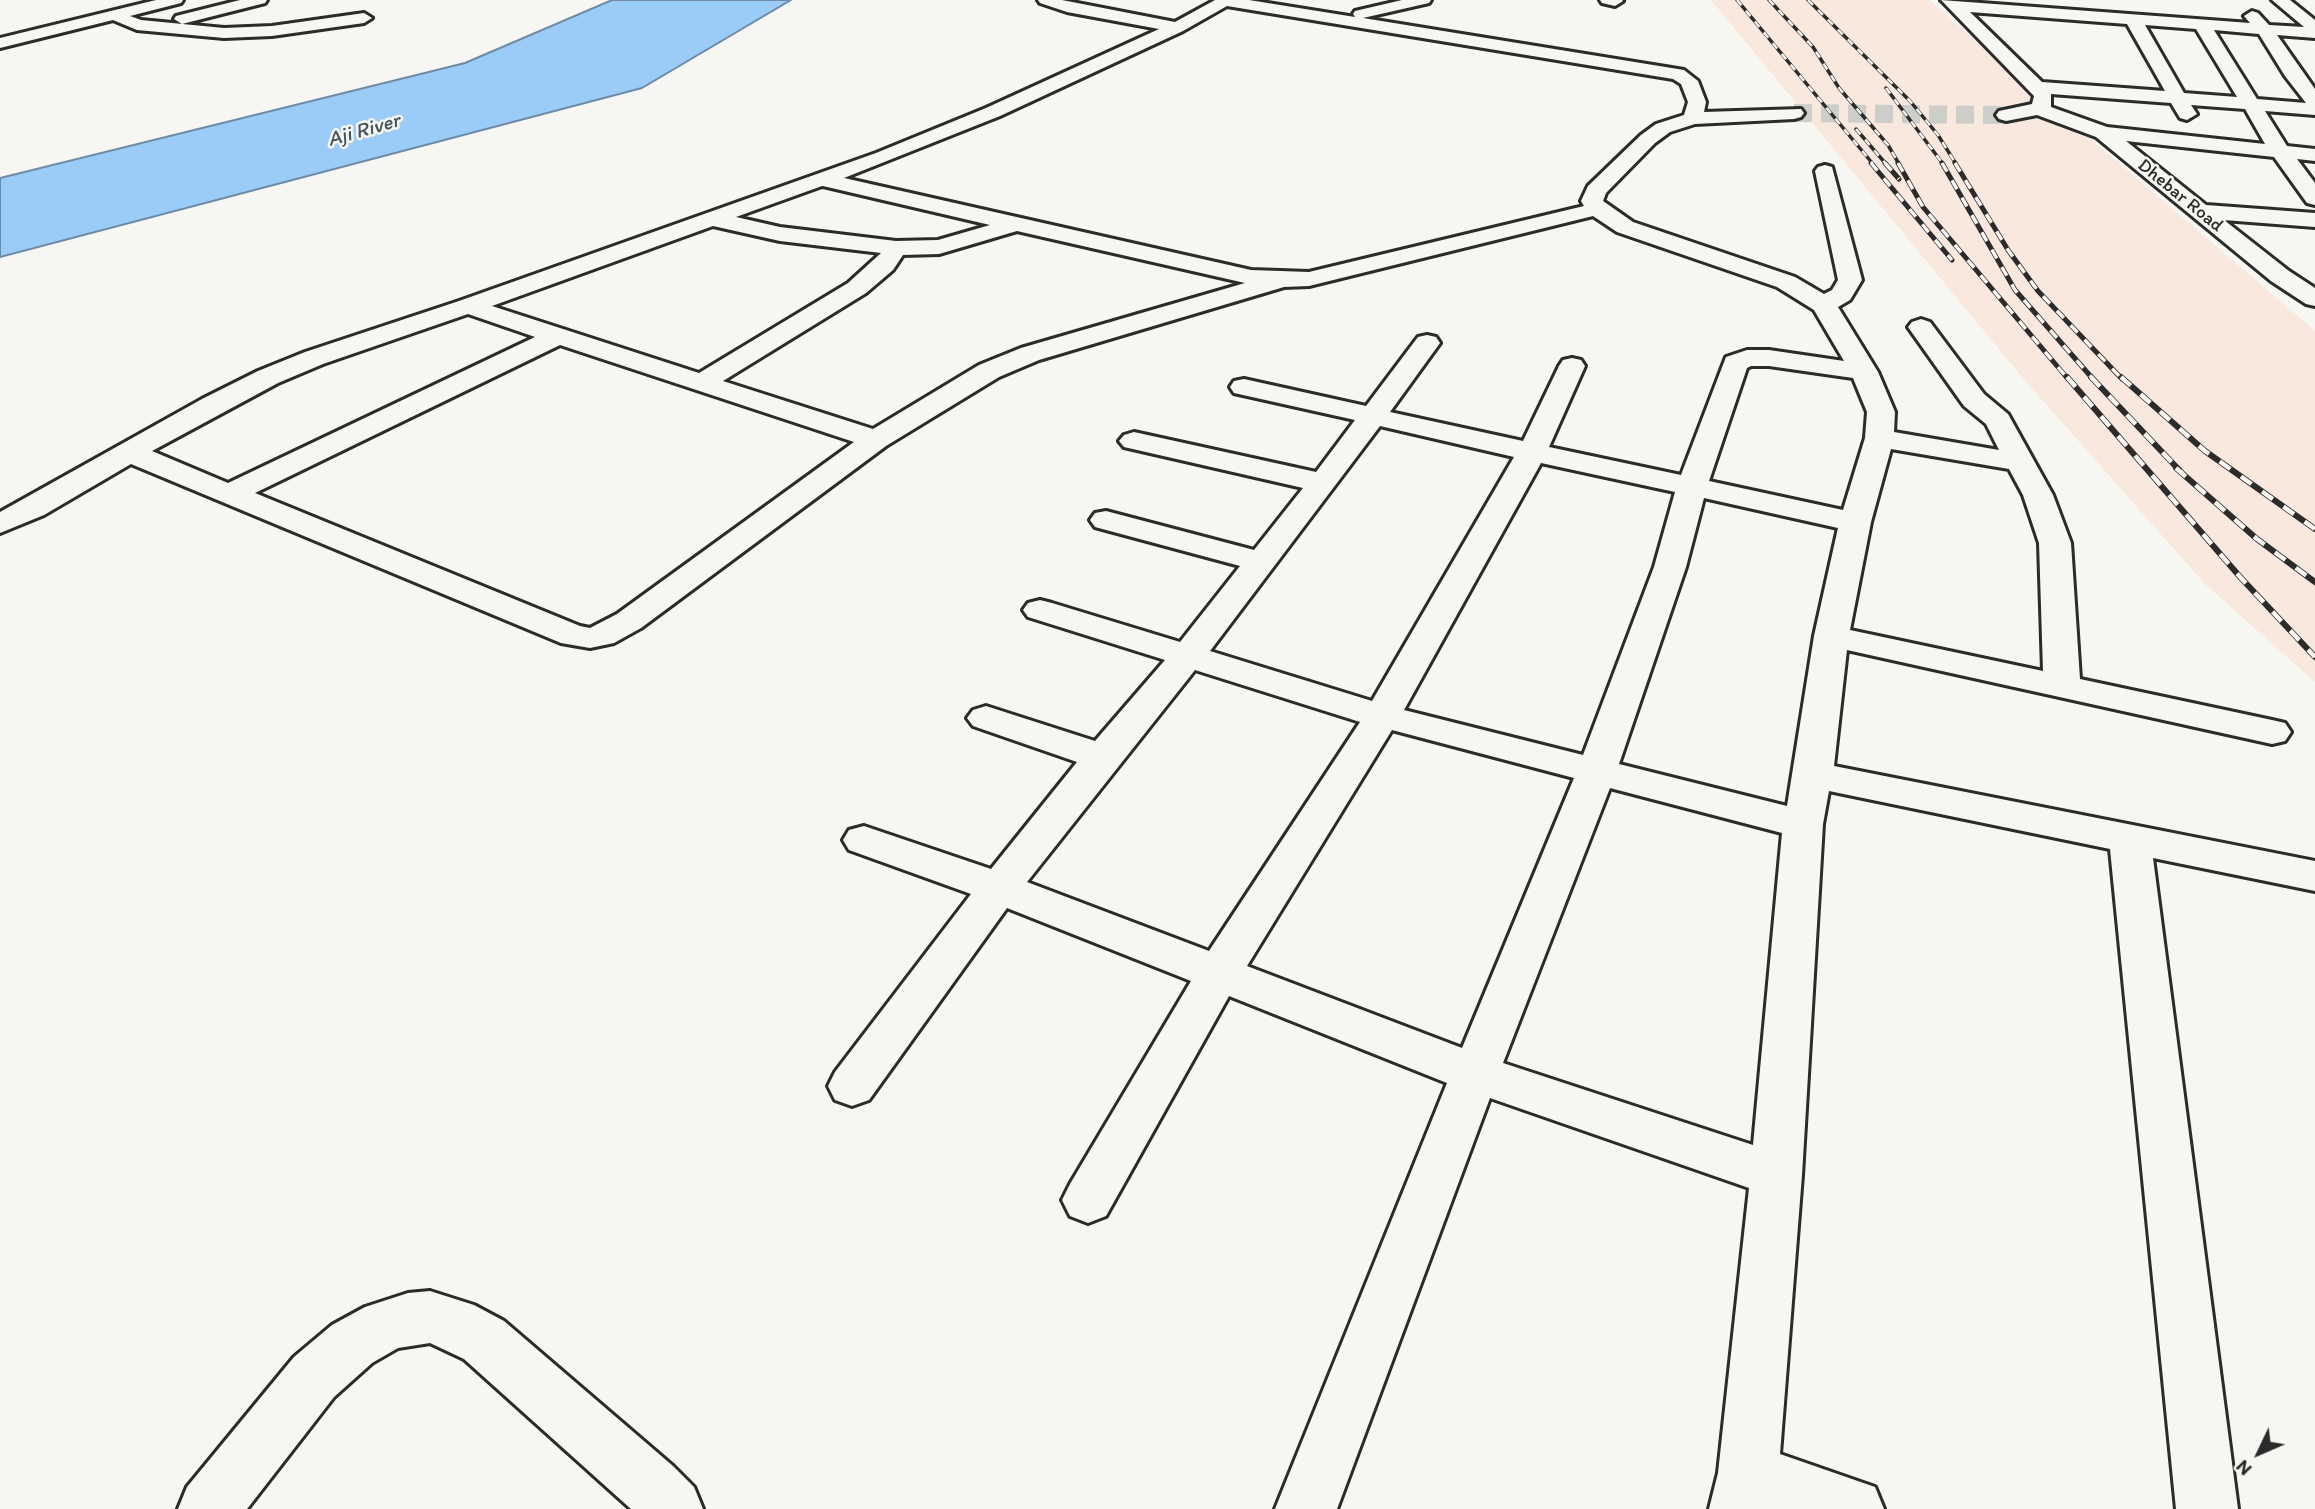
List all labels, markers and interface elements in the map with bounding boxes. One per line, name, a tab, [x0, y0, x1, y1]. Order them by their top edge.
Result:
water label: Aji River	[325, 109, 403, 153]
street label: Dhebar Road	[2132, 154, 2228, 238]
north arrow	[2224, 1418, 2294, 1488]
text: N	[2231, 1455, 2256, 1481]

